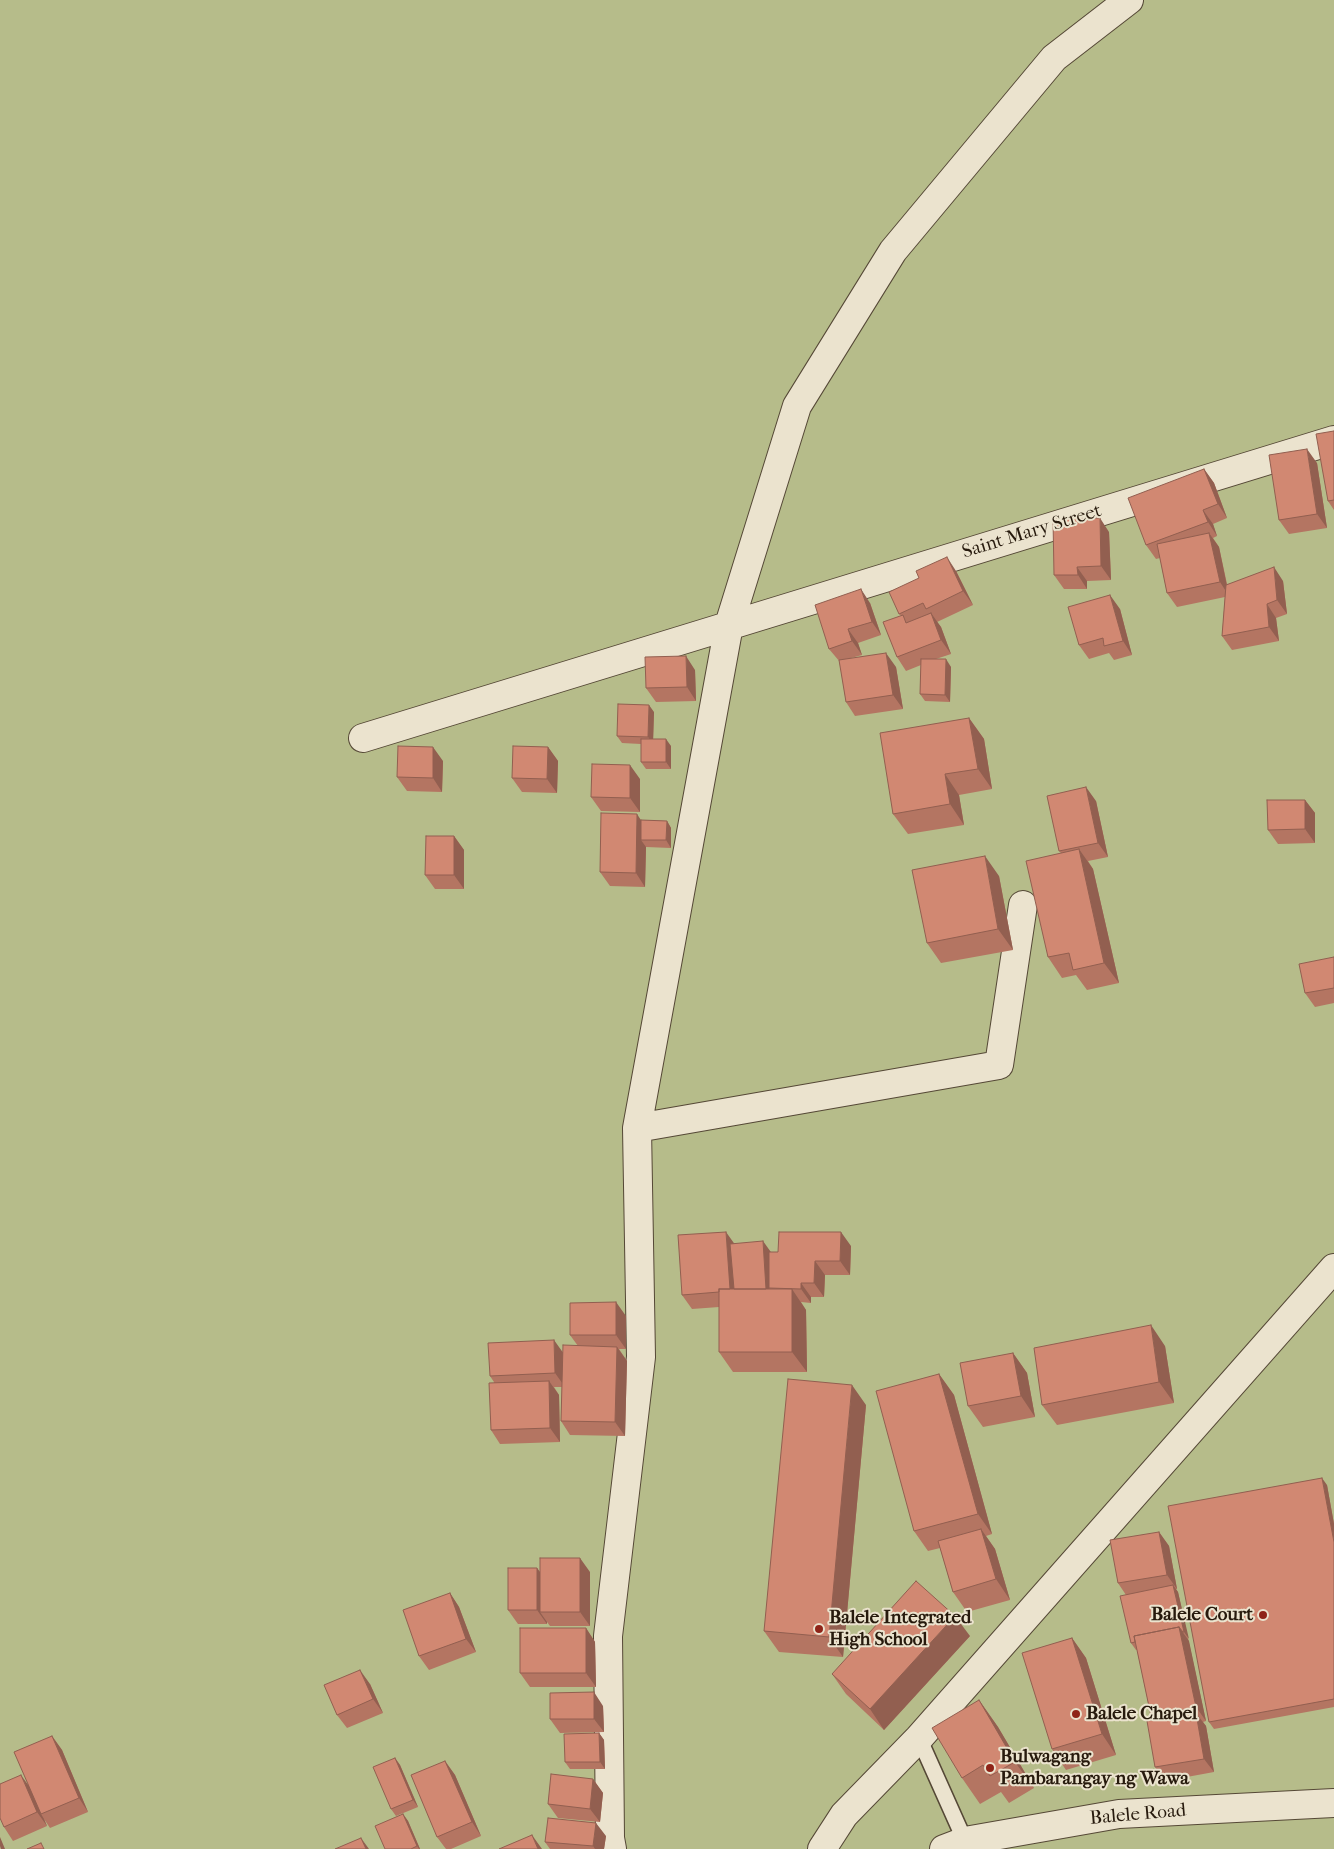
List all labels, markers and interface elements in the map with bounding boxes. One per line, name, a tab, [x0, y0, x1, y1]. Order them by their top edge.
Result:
street label: Saint Mary Street	[960, 500, 1104, 564]
place label: Balele Court	[1151, 1604, 1253, 1626]
place label: Balele Integrated High School	[829, 1607, 971, 1651]
marker: Balele Court	[1257, 1609, 1269, 1621]
marker: Balele Integrated High School	[813, 1623, 825, 1635]
place label: Balele Chapel	[1086, 1703, 1197, 1725]
marker: Balele Chapel	[1070, 1708, 1082, 1720]
place label: Bulwagang Pambarangay ng Wawa	[1000, 1746, 1189, 1790]
marker: Bulwagang Pambarangay ng Wawa	[984, 1762, 996, 1774]
street label: Balele Road	[1089, 1799, 1187, 1831]

